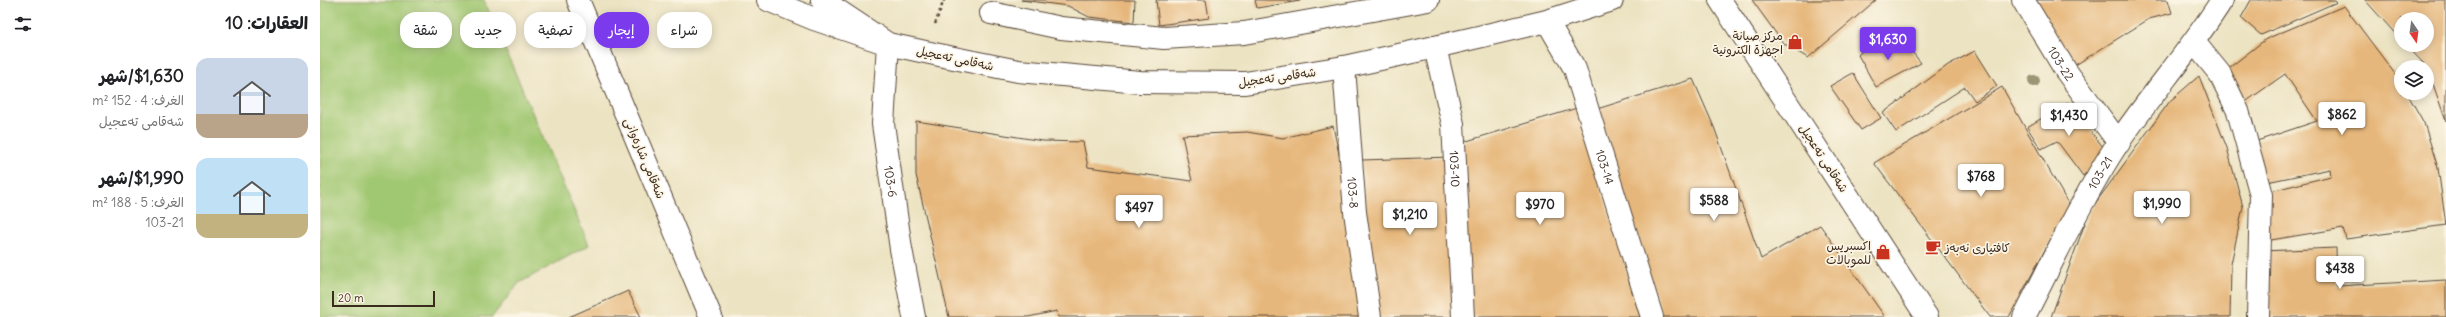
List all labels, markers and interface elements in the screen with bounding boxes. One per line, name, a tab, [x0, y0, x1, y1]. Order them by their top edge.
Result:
text: العقارات: 10	[225, 12, 308, 34]
chip: شقة	[400, 12, 452, 48]
chip: جديد	[460, 12, 516, 48]
chip: تصفية	[524, 12, 586, 48]
chip: إيجار	[594, 12, 649, 48]
chip: شراء	[657, 12, 712, 48]
north arrow	[2394, 12, 2434, 52]
map controls	[2394, 12, 2434, 100]
icon: filters	[12, 13, 34, 35]
pin: $1,630	[1855, 27, 1921, 61]
place label: مركز صيانة اجهزة الكترونية	[1713, 28, 1783, 58]
text: $1,630	[1869, 31, 1907, 48]
shop icon: مركز صيانة اجهزة الكترونية	[1786, 33, 1804, 51]
street label: شەقامی تەعجیل	[915, 42, 995, 74]
street label: 103-22	[2045, 43, 2078, 84]
button: layers	[2394, 60, 2434, 100]
street label: شەقامی تەعجیل	[1237, 64, 1317, 91]
text: $1,630/شهر	[99, 65, 184, 87]
icon: home	[228, 74, 276, 122]
text: الغرف: 4 · 152 m²	[92, 92, 184, 109]
pin: $862	[2318, 102, 2366, 136]
pin: $1,430	[2036, 103, 2102, 137]
text: $862	[2327, 106, 2357, 123]
text: $1,430	[2050, 107, 2088, 124]
text: شەقامی تەعجیل	[99, 113, 184, 130]
street label: شەقامی شارەوانی	[620, 115, 669, 201]
street label: شەقامی تەعجیل	[1795, 121, 1852, 196]
street label: 103-14	[1593, 148, 1618, 186]
street label: 103-10	[1447, 150, 1464, 188]
street label: 103-21	[2084, 153, 2115, 192]
pin: $768	[1957, 164, 2005, 198]
street label: 103-6	[882, 165, 901, 198]
text: $1,990/شهر	[99, 167, 184, 189]
text: $768	[1967, 168, 1995, 185]
icon: home	[228, 174, 276, 222]
street label: 103-8	[1345, 176, 1362, 209]
pin: $588	[1690, 188, 1738, 222]
pin: $1,990	[2129, 191, 2195, 225]
pin: $970	[1516, 192, 1564, 226]
text: $588	[1699, 192, 1729, 209]
text: الغرف: 5 · 188 m²	[92, 194, 184, 211]
pin: $497	[1115, 195, 1163, 229]
text: $1,990	[2143, 195, 2181, 212]
text: $970	[1525, 196, 1555, 213]
text: $497	[1125, 199, 1153, 216]
pin: $1,210	[1377, 202, 1443, 236]
text: $1,210	[1392, 206, 1428, 223]
text: 103-21	[145, 214, 184, 231]
place label: اكسبريس للموبالات	[1826, 238, 1871, 268]
cafe icon: کافتیاری نەبەز	[1924, 238, 1942, 256]
place label: کافتیاری نەبەز	[1944, 240, 2010, 256]
shop icon: اكسبريس للموبالات	[1874, 243, 1892, 261]
pin: $438	[2316, 256, 2364, 290]
text: $438	[2325, 260, 2355, 277]
scale bar	[332, 289, 435, 308]
text: 20 m	[338, 291, 364, 305]

